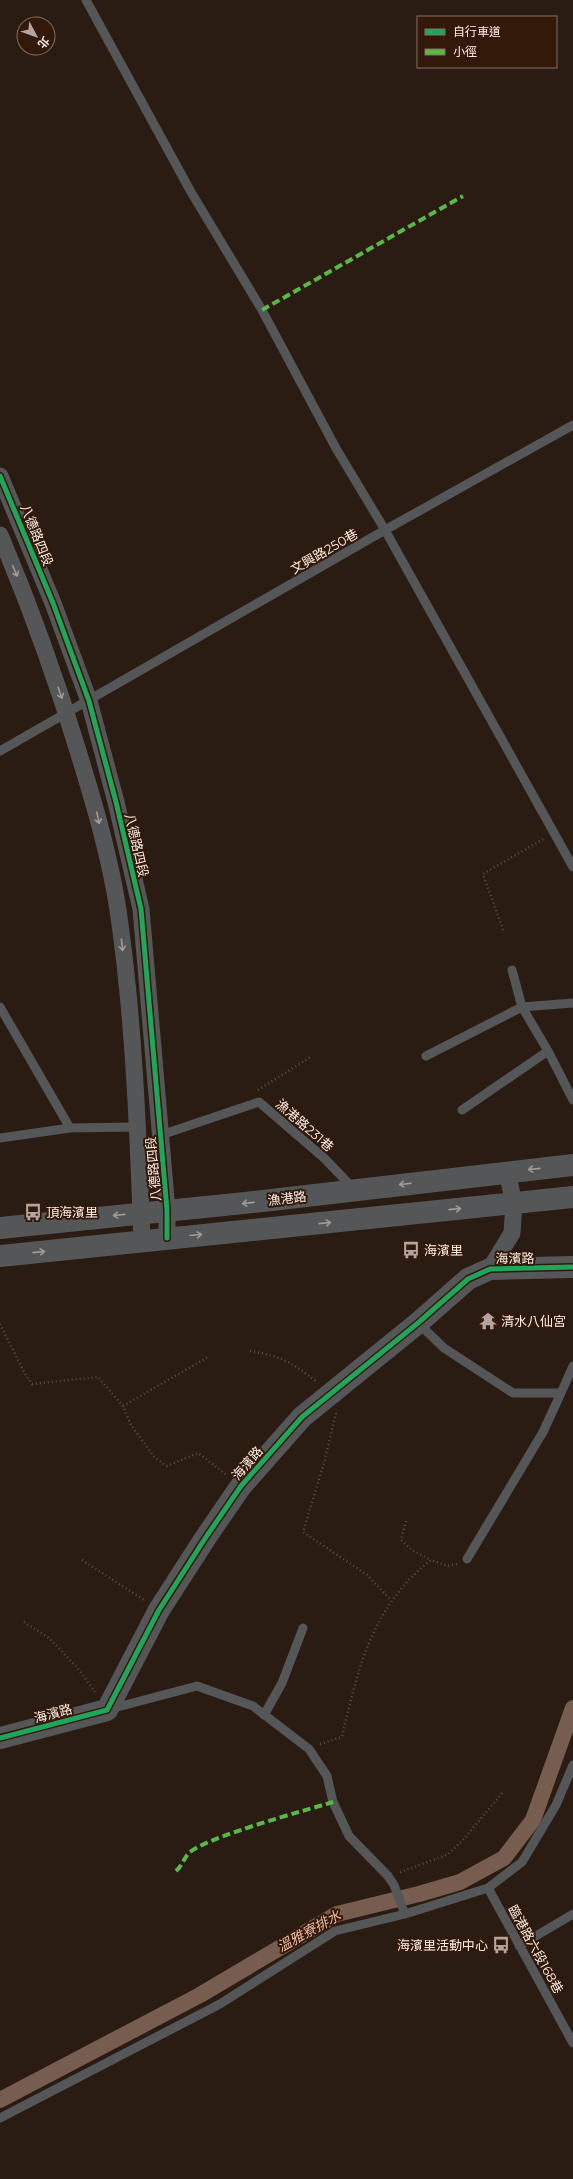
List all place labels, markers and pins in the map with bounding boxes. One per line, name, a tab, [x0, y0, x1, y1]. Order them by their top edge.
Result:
bus stop icon: 頂海濱里	[23, 1202, 43, 1222]
place label: 頂海濱里	[46, 1204, 98, 1220]
bus stop icon: 海濱里	[401, 1240, 421, 1260]
place label: 海濱里	[424, 1242, 463, 1258]
temple icon: 清水八仙宮	[478, 1311, 498, 1331]
place label: 清水八仙宮	[501, 1313, 566, 1329]
bus stop icon: 海濱里活動中心	[491, 1935, 511, 1955]
place label: 海濱里活動中心	[397, 1937, 488, 1953]

